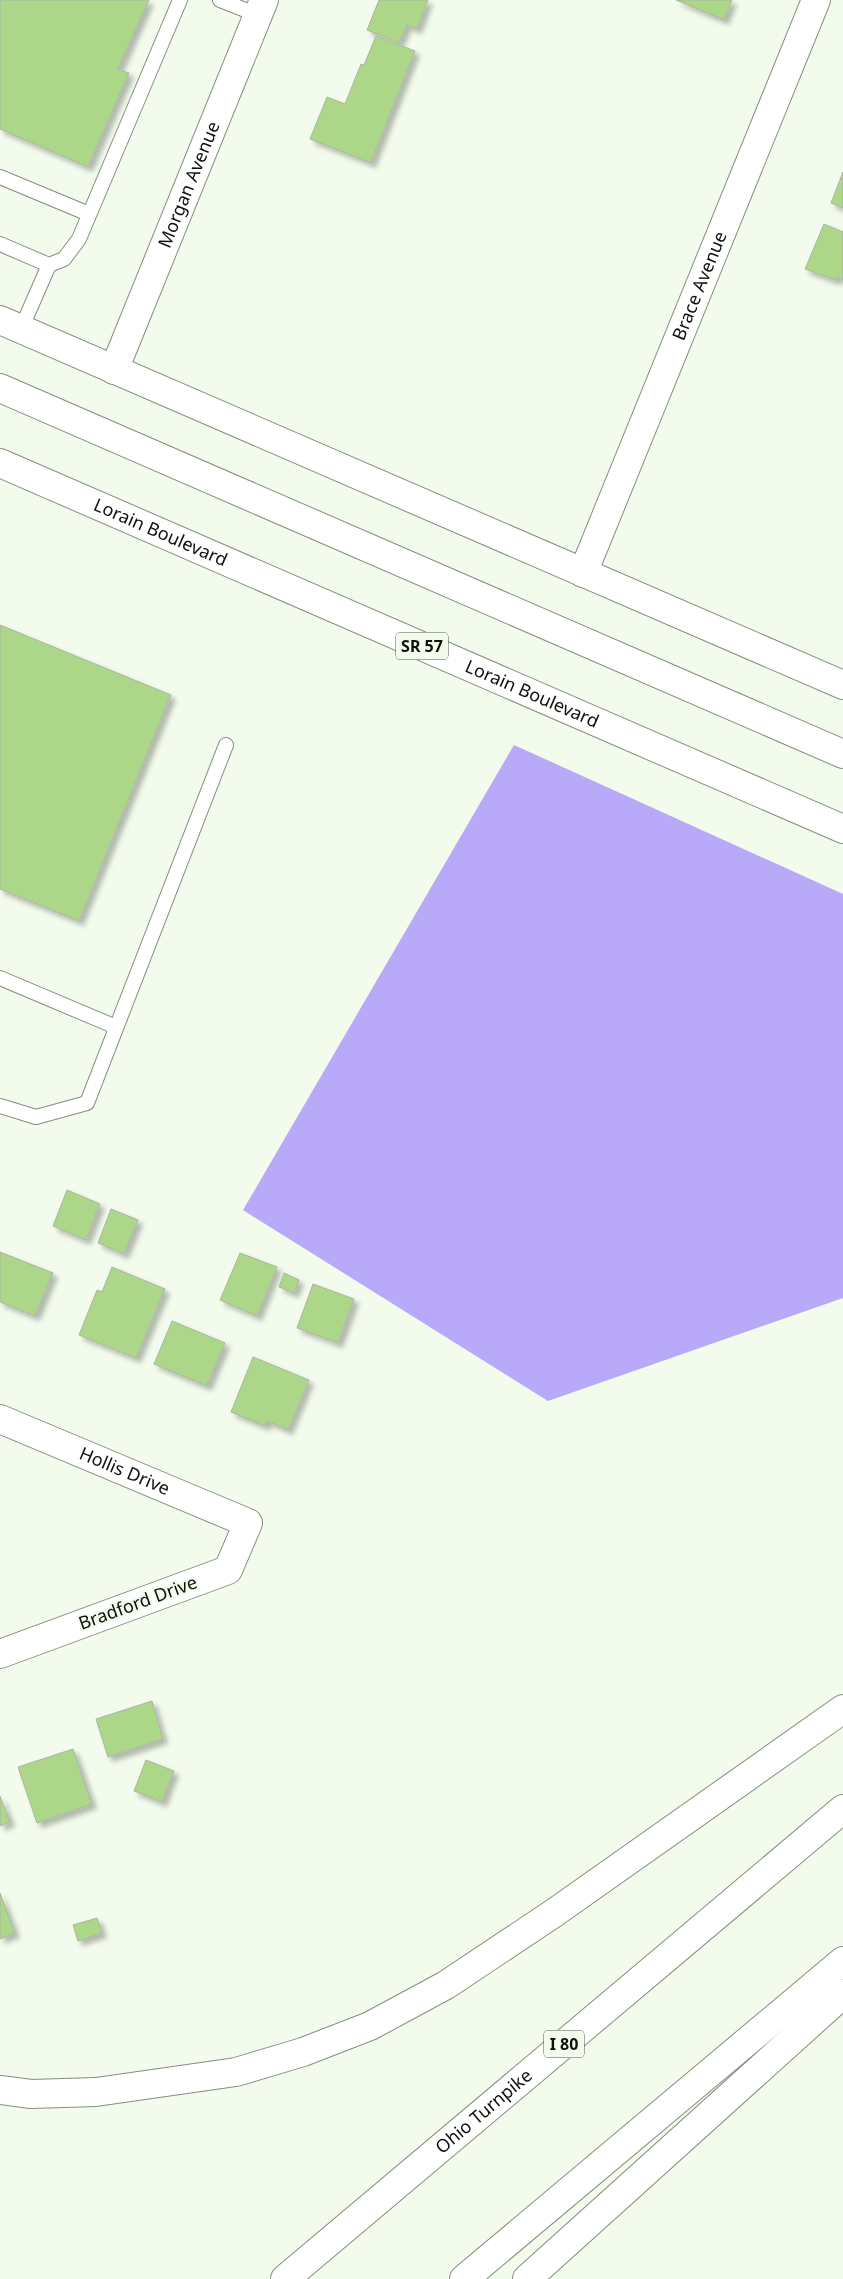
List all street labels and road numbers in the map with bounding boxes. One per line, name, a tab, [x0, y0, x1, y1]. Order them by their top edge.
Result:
street label: Morgan Avenue	[152, 117, 225, 251]
street label: Brace Avenue	[666, 227, 732, 344]
street label: Lorain Boulevard	[90, 492, 232, 571]
road number: SR 57	[396, 632, 448, 659]
street label: Lorain Boulevard	[462, 653, 603, 733]
street label: Hollis Drive	[76, 1441, 174, 1500]
street label: Bradford Drive	[75, 1570, 200, 1635]
road number: I 80	[544, 2030, 584, 2058]
street label: Ohio Turnpike	[430, 2063, 537, 2158]

